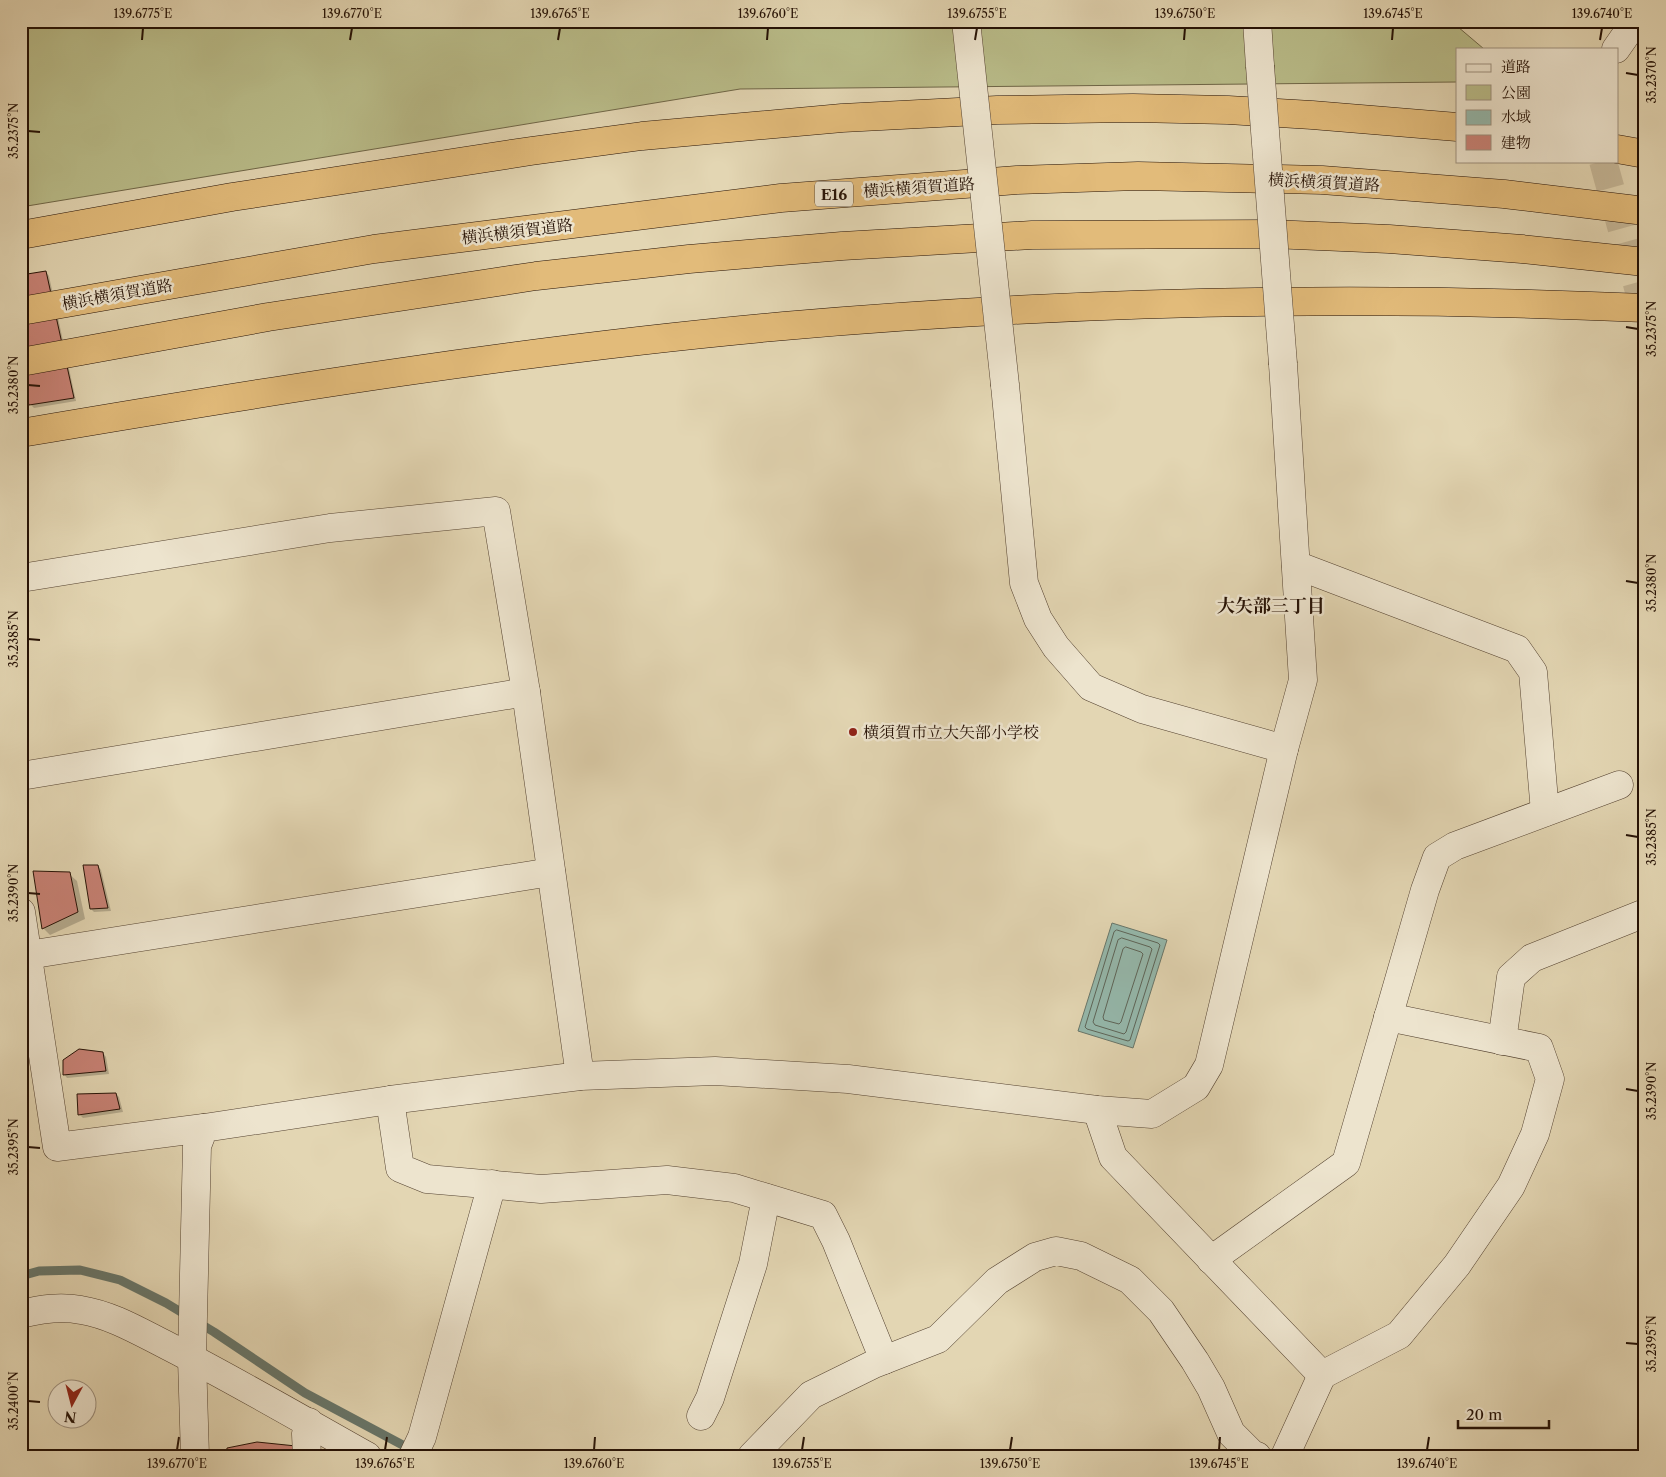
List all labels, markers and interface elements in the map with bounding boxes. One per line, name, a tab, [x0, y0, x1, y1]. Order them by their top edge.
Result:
text: 139.6775°E	[114, 6, 172, 21]
text: 139.6770°E	[322, 6, 382, 21]
text: 139.6765°E	[530, 6, 590, 21]
text: 139.6760°E	[738, 6, 798, 21]
text: 139.6755°E	[947, 6, 1007, 21]
text: 139.6750°E	[1155, 6, 1215, 21]
text: 139.6745°E	[1363, 6, 1423, 21]
text: 139.6740°E	[1572, 6, 1632, 21]
text: 35.2370°N	[1644, 46, 1659, 104]
legend	[1456, 48, 1618, 162]
text: 道路	[1501, 57, 1531, 76]
text: 公園	[1501, 83, 1531, 102]
text: 35.2375°N	[6, 103, 21, 159]
text: 水域	[1501, 107, 1531, 126]
text: 建物	[1501, 133, 1531, 152]
street label: 横浜横須賀道路	[1268, 169, 1380, 195]
street label: 横浜横須賀道路	[862, 173, 976, 201]
road number: E16	[815, 182, 853, 206]
street label: 横浜横須賀道路	[460, 214, 574, 248]
street label: 横浜横須賀道路	[60, 274, 174, 314]
text: 35.2375°N	[1644, 301, 1659, 357]
text: 35.2380°N	[6, 356, 21, 414]
text: 35.2380°N	[1644, 554, 1659, 612]
district label: 大矢部三丁目	[1217, 595, 1325, 617]
text: 35.2385°N	[6, 610, 21, 668]
place label: 横須賀市立大矢部小学校	[863, 722, 1039, 742]
marker: 横須賀市立大矢部小学校	[847, 726, 859, 738]
text: 35.2385°N	[1644, 808, 1659, 866]
text: 35.2390°N	[6, 864, 21, 922]
text: 35.2390°N	[1644, 1062, 1659, 1120]
text: 35.2395°N	[6, 1118, 21, 1176]
text: 35.2395°N	[1644, 1315, 1659, 1373]
text: 35.2400°N	[6, 1371, 21, 1431]
north arrow	[48, 1380, 98, 1430]
scale bar	[1458, 1397, 1550, 1429]
text: 20 m	[1466, 1405, 1502, 1424]
text: N	[63, 1407, 78, 1427]
text: 139.6770°E	[147, 1456, 207, 1471]
text: 139.6765°E	[355, 1456, 415, 1471]
text: 139.6760°E	[564, 1456, 624, 1471]
text: 139.6755°E	[772, 1456, 832, 1471]
text: 139.6750°E	[980, 1456, 1040, 1471]
text: 139.6745°E	[1189, 1456, 1249, 1471]
text: 139.6740°E	[1397, 1456, 1457, 1471]

